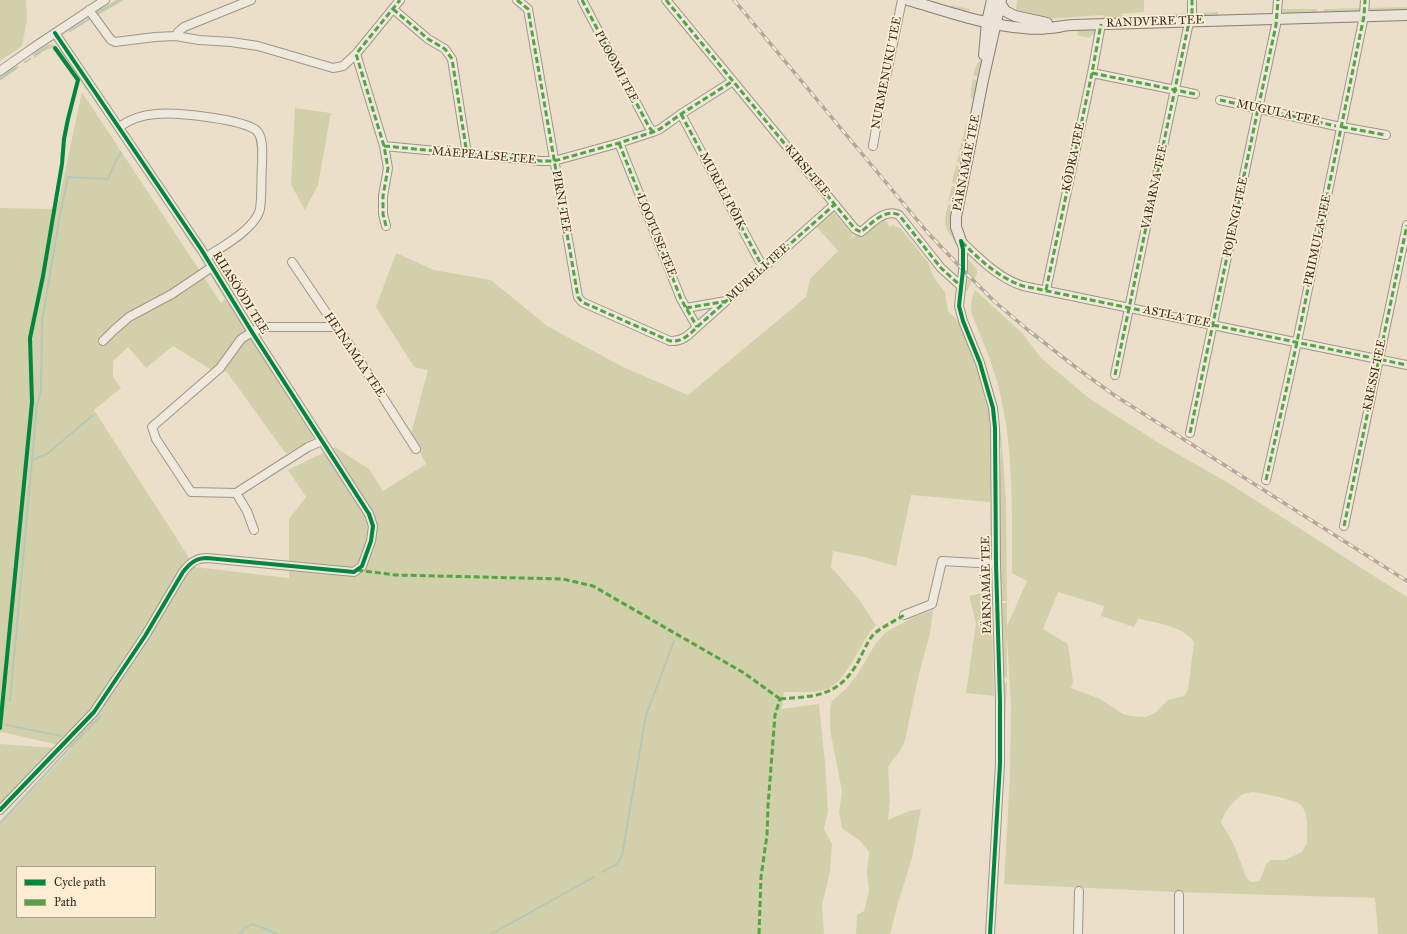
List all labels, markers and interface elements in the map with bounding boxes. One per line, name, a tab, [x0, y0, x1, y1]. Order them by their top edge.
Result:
street label: RANDVERE TEE	[1106, 13, 1204, 31]
street label: NURMENUKU TEE	[869, 15, 905, 131]
street label: PLOOMI TEE	[591, 29, 641, 105]
street label: MUGULA TEE	[1235, 97, 1321, 129]
street label: PÄRNAMÄE TEE	[951, 113, 983, 213]
street label: KÕDRA TEE	[1060, 121, 1088, 193]
street label: KIRSI TEE	[782, 143, 832, 199]
street label: VABARNA TEE	[1139, 143, 1171, 231]
street label: MÄEPEALSE TEE	[431, 144, 537, 168]
street label: MURELI PÕIK	[696, 150, 748, 232]
street label: PIRNI TEE	[548, 169, 574, 235]
street label: POJENGI TEE	[1221, 176, 1251, 258]
street label: LOOTUSE TEE	[633, 192, 679, 280]
street label: PRIIMULA TEE	[1301, 193, 1335, 287]
street label: MURELI TEE	[723, 241, 793, 305]
street label: RIIASÖÖDI TEE	[209, 249, 271, 337]
street label: ASTLA TEE	[1142, 303, 1212, 331]
street label: HEINAMAA TEE	[320, 310, 388, 400]
street label: KRESSI TEE	[1360, 338, 1390, 412]
street label: PÄRNAMÄE TEE	[979, 536, 995, 634]
legend	[16, 866, 156, 918]
text: Cycle path	[54, 875, 106, 889]
text: Path	[54, 895, 77, 909]

